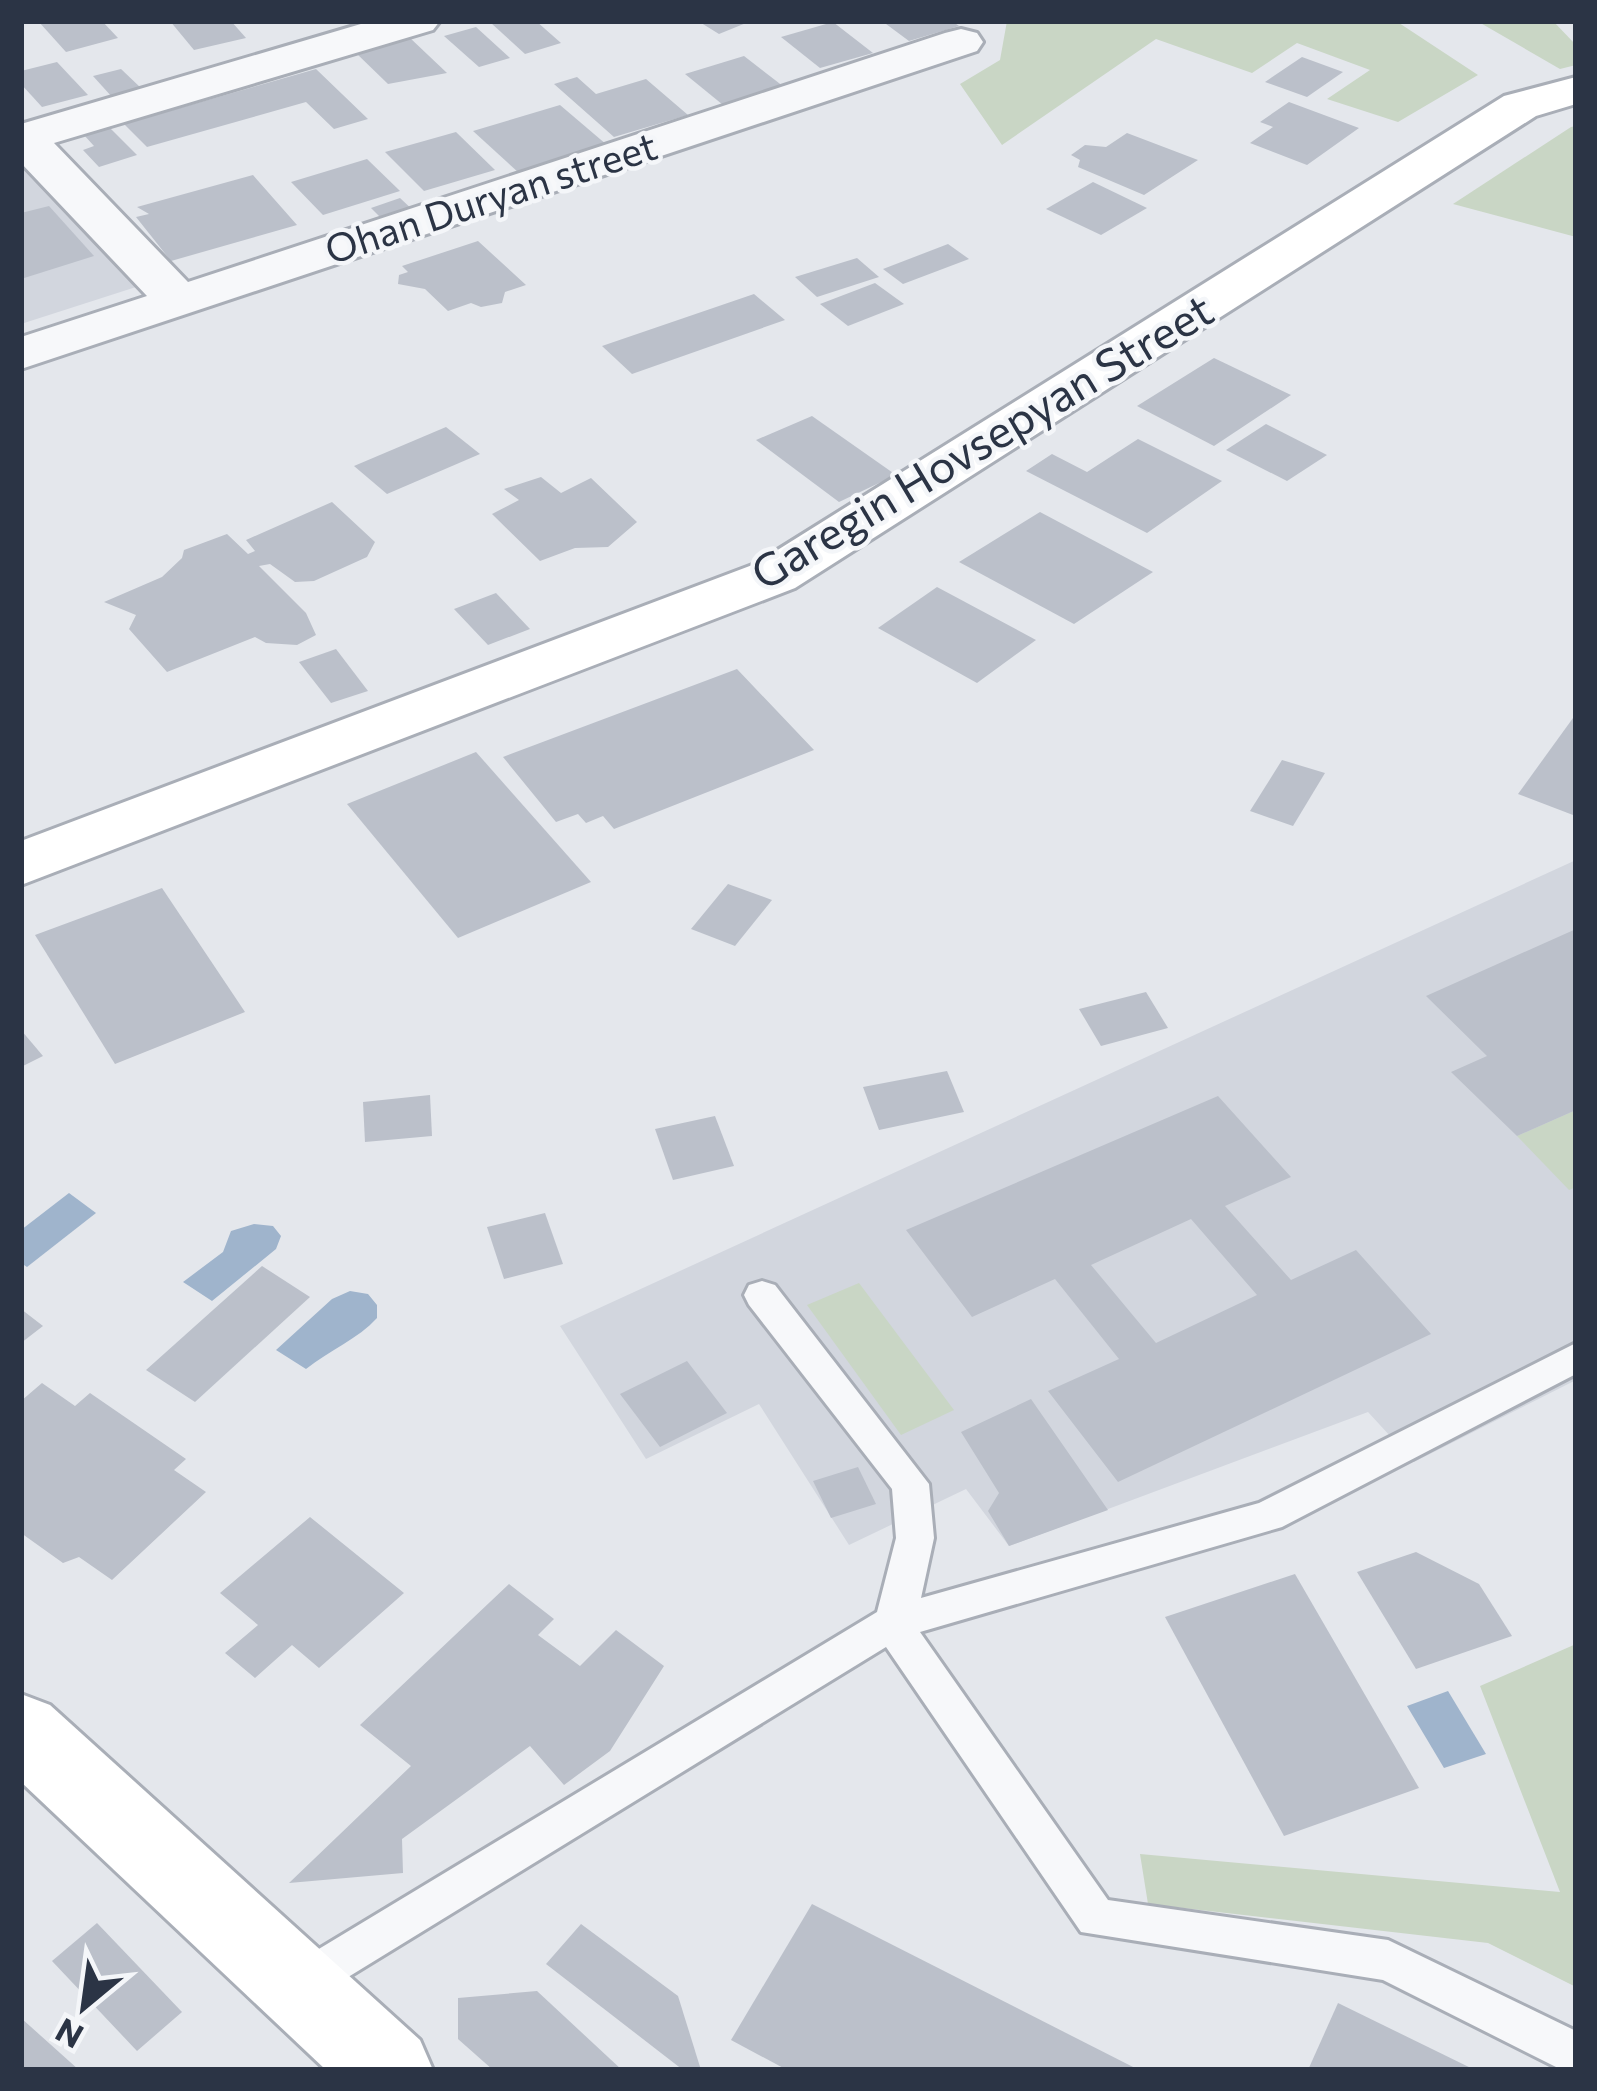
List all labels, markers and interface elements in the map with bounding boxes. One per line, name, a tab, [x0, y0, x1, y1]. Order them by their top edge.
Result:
street label: Ohan Duryan street	[318, 120, 662, 272]
street label: Garegin Hovsepyan Street	[740, 280, 1221, 600]
north arrow	[24, 1947, 144, 2067]
text: N	[48, 2011, 89, 2058]

